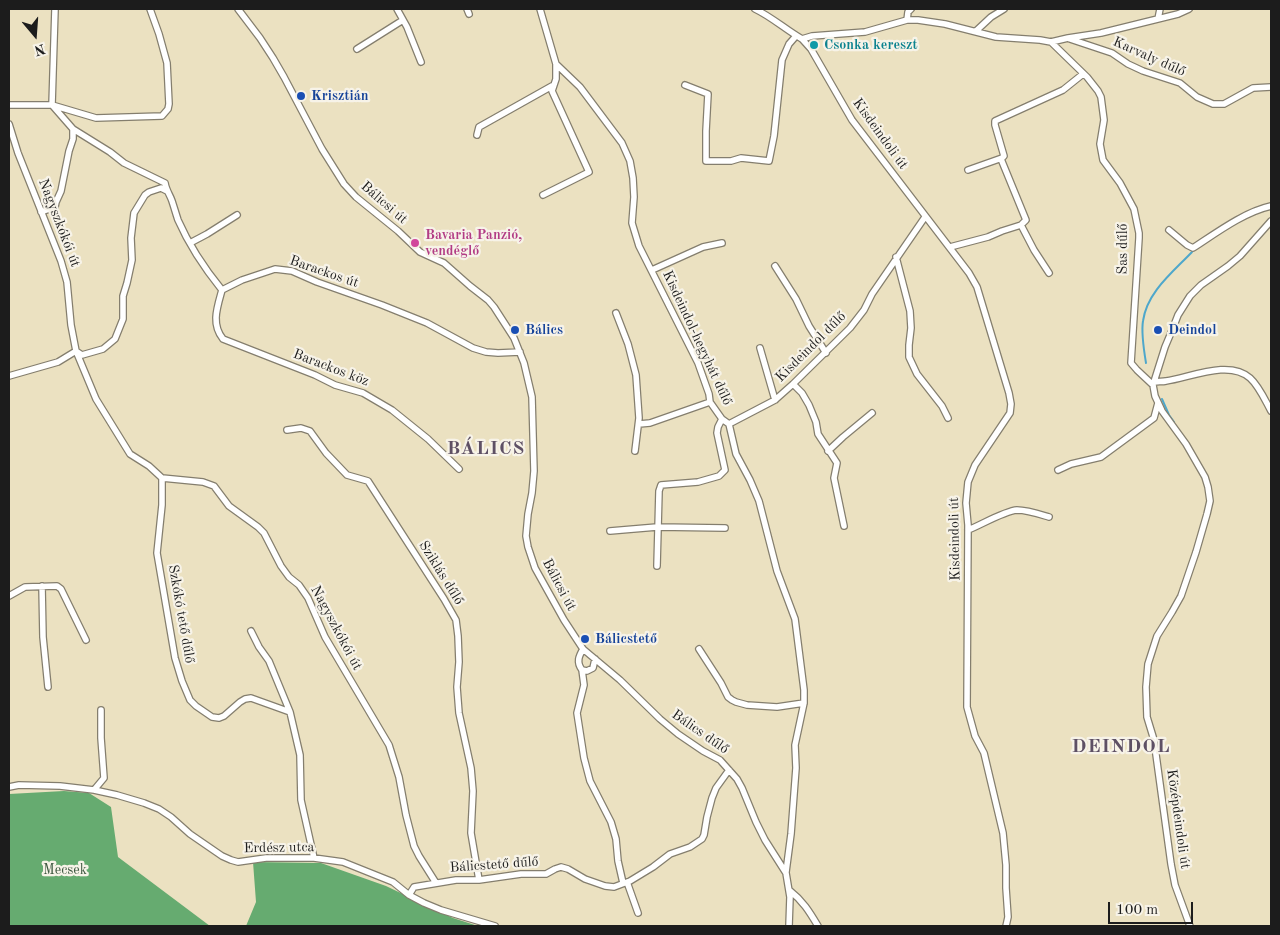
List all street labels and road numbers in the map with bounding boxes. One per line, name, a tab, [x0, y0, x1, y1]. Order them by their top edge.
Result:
street label: Karvaly dűlő	[1110, 34, 1188, 80]
street label: Kisdeindoli út	[849, 95, 911, 173]
street label: Nagyszkókói út	[34, 176, 84, 270]
street label: Bálicsi út	[357, 178, 411, 228]
street label: Sas dűlő	[1115, 223, 1131, 275]
street label: Barackos út	[287, 252, 361, 292]
street label: Kisdeindol-hegyhát dűlő	[658, 268, 736, 408]
street label: Kisdeindol dűlő	[772, 308, 850, 386]
street label: Barackos köz	[291, 346, 371, 390]
street label: Kisdeindoli út	[946, 497, 964, 581]
street label: Sziklás dűlő	[415, 538, 467, 608]
street label: Bálicsi út	[538, 556, 580, 614]
street label: Szkókó tető dűlő	[164, 563, 198, 665]
street label: Nagyszkókói út	[307, 583, 365, 673]
street label: Bálics dűlő	[668, 706, 732, 758]
street label: Középdeindoli út	[1163, 768, 1193, 870]
street label: Erdész utca	[244, 839, 314, 857]
street label: Bálicstető dűlő	[449, 854, 539, 876]

